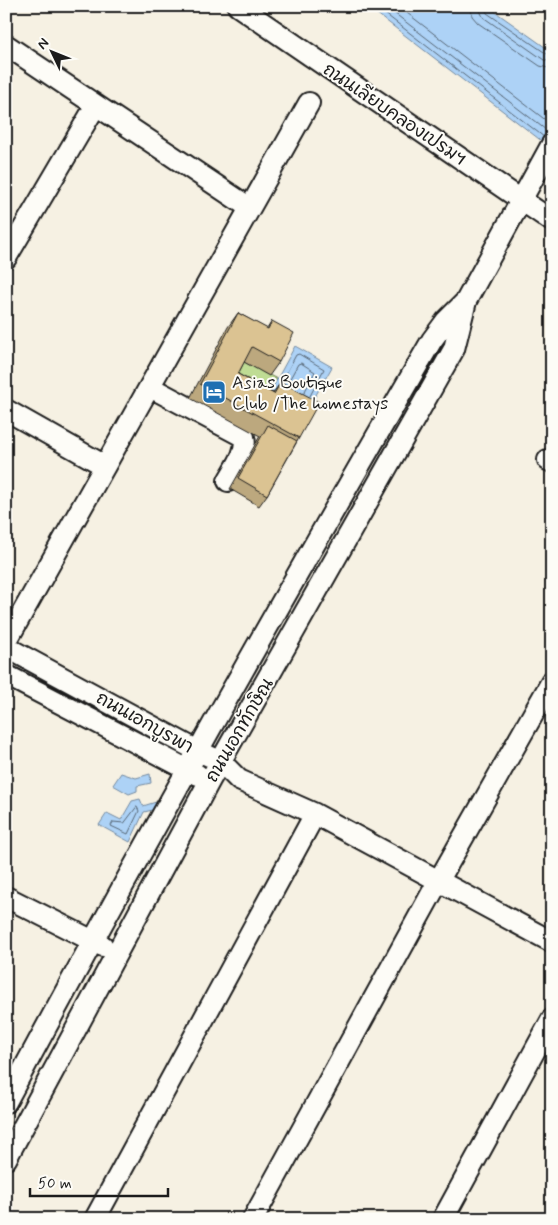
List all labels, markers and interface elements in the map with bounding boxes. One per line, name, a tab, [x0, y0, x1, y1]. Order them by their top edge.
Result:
north arrow	[28, 28, 78, 78]
text: N	[33, 34, 53, 53]
street label: ถนนเลียบคลองเปรมฯ	[318, 57, 471, 172]
place label: Asias Boutique Club /The homestays	[232, 371, 388, 416]
hotel icon: Asias Boutique Club /The homestays	[201, 379, 227, 405]
street label: ถนนเอกทักษิณ	[200, 674, 279, 787]
street label: ถนนเอกบูรพา	[91, 686, 197, 760]
scale bar	[30, 1165, 168, 1197]
text: 50 m	[38, 1174, 72, 1194]

